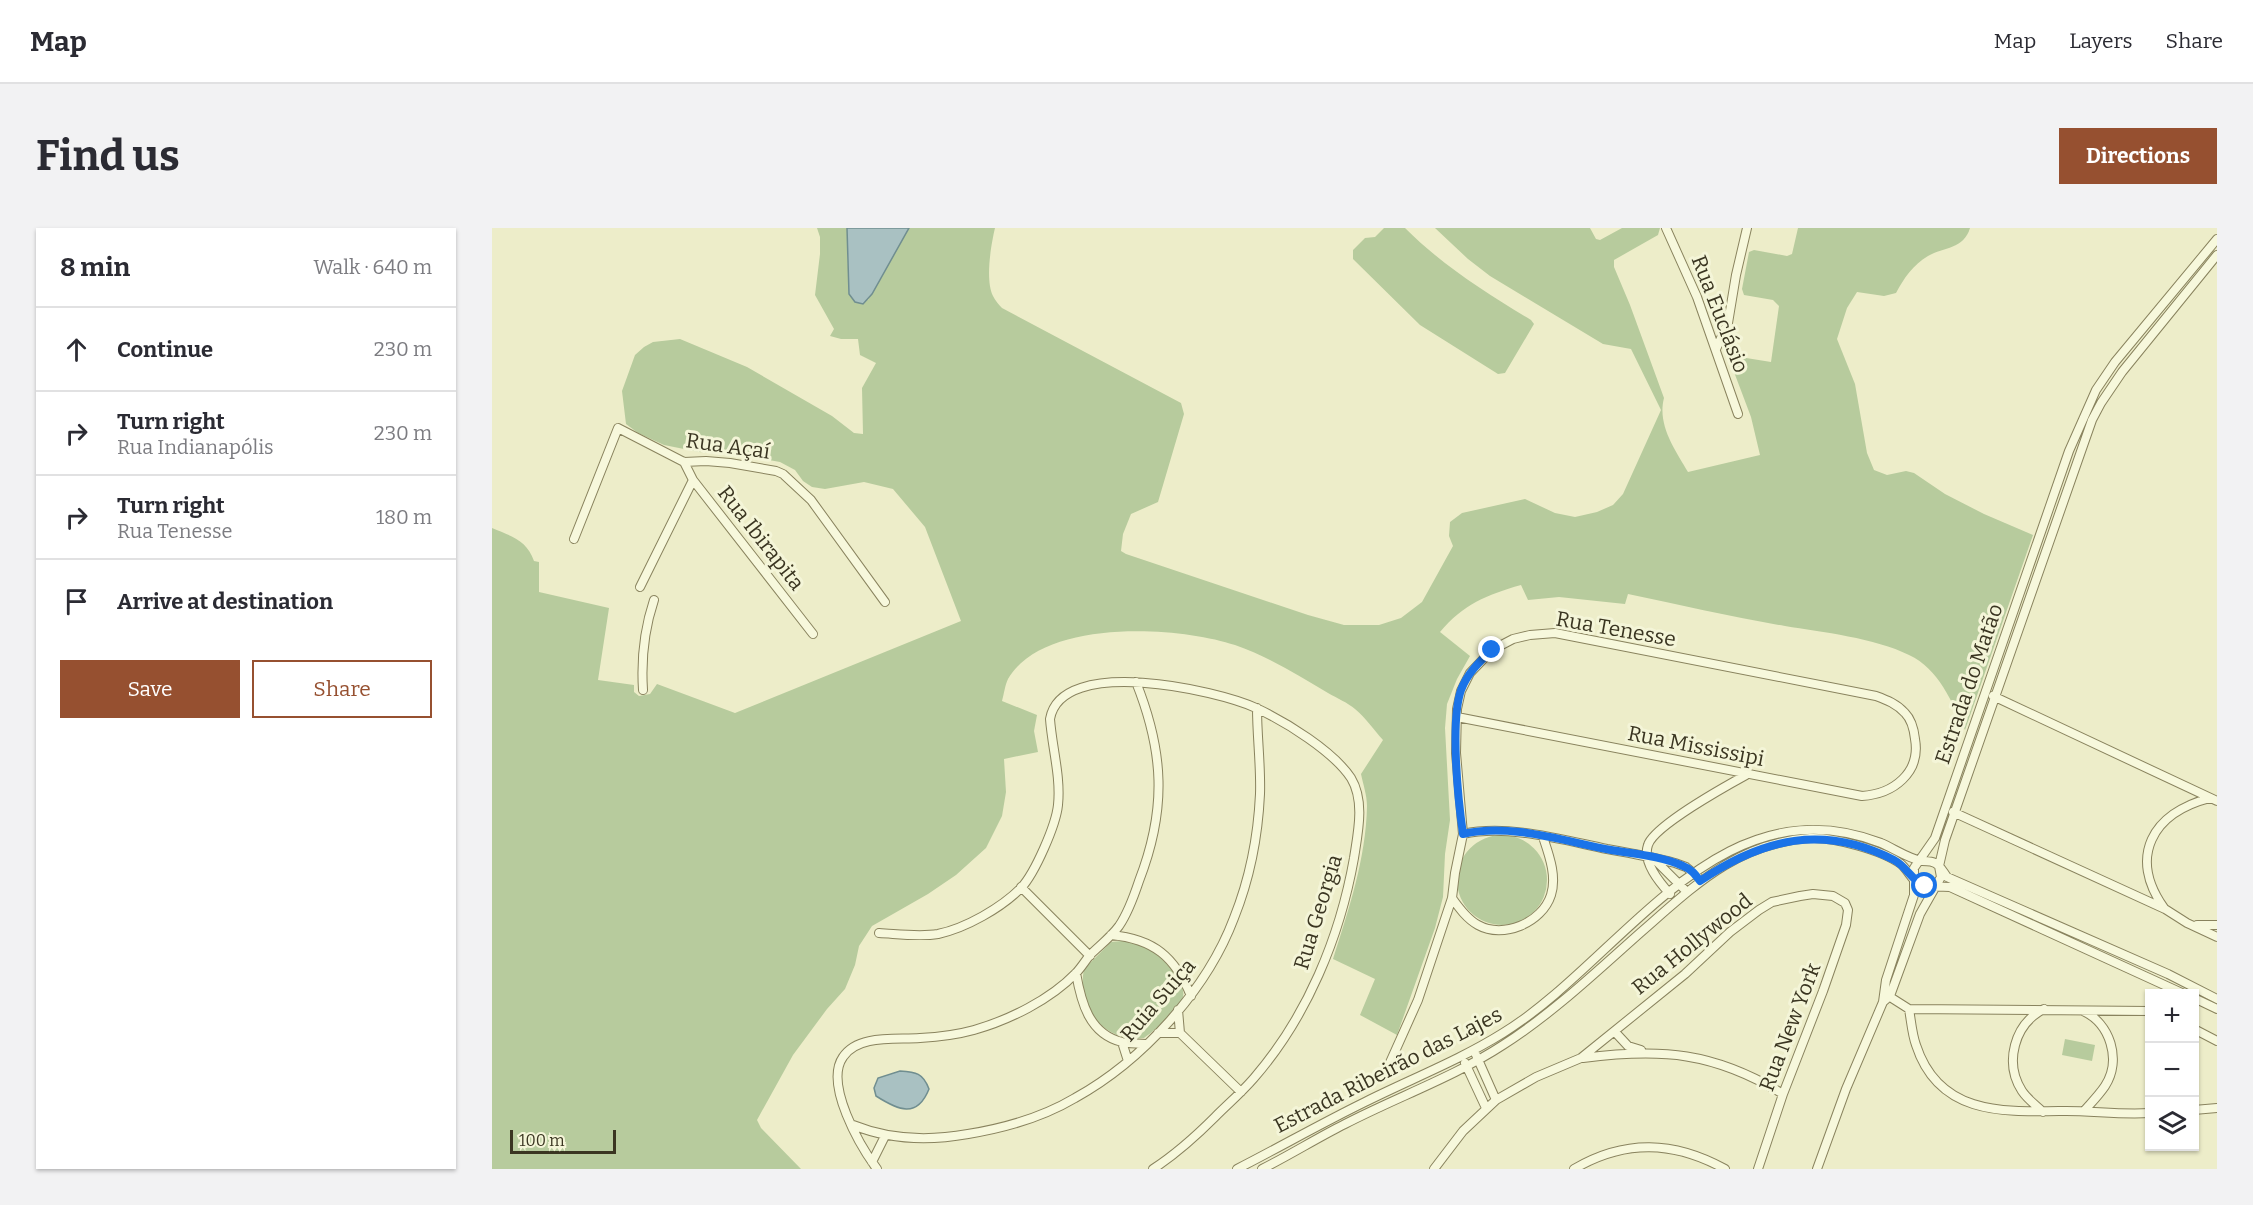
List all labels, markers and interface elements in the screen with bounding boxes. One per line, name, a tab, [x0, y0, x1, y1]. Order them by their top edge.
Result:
text: Map	[30, 25, 87, 58]
text: Map	[1994, 28, 2036, 54]
text: Layers	[2069, 28, 2133, 54]
text: Share	[2166, 28, 2223, 54]
button: Directions	[2059, 128, 2217, 184]
text: Find us	[36, 131, 180, 181]
street label: Rua Euclásio	[1686, 251, 1754, 377]
text: 8 min	[60, 252, 130, 283]
text: Walk · 640 m	[314, 255, 432, 279]
icon: ahead	[60, 333, 93, 366]
text: Continue	[117, 336, 213, 363]
text: 230 m	[374, 337, 432, 361]
text: Turn right	[117, 408, 225, 435]
icon: right	[60, 417, 93, 450]
text: 230 m	[374, 421, 432, 445]
street label: Rua Açaí	[684, 427, 773, 465]
text: Rua Indianapólis	[117, 435, 274, 459]
street label: Rua Ibirapita	[712, 480, 810, 596]
text: Turn right	[117, 492, 225, 519]
icon: right	[60, 501, 93, 534]
text: 180 m	[376, 505, 432, 529]
text: Rua Tenesse	[117, 519, 232, 543]
icon: arrive	[60, 585, 93, 618]
text: Arrive at destination	[117, 588, 333, 615]
street label: Estrada do Matão	[1929, 600, 2009, 768]
street label: Rua Tenesse	[1554, 606, 1678, 652]
route end	[1478, 636, 1504, 662]
button: Save	[60, 660, 240, 718]
button: Share	[252, 660, 432, 718]
street label: Rua Mississipi	[1625, 720, 1767, 772]
street label: Rua Georgia	[1288, 851, 1348, 973]
route start	[1911, 872, 1937, 898]
street label: Rua Hollywood	[1627, 888, 1757, 1000]
street label: Ruia Suiça	[1115, 953, 1201, 1047]
street label: Rua New York	[1754, 959, 1826, 1095]
map controls	[2145, 989, 2199, 1151]
button: +	[2145, 989, 2199, 1043]
street label: Estrada Ribeirão das Lajes	[1270, 1001, 1506, 1139]
button: −	[2145, 1043, 2199, 1097]
button: layers	[2145, 1097, 2199, 1151]
scale bar	[510, 1127, 616, 1154]
text: 100 m	[519, 1131, 564, 1150]

